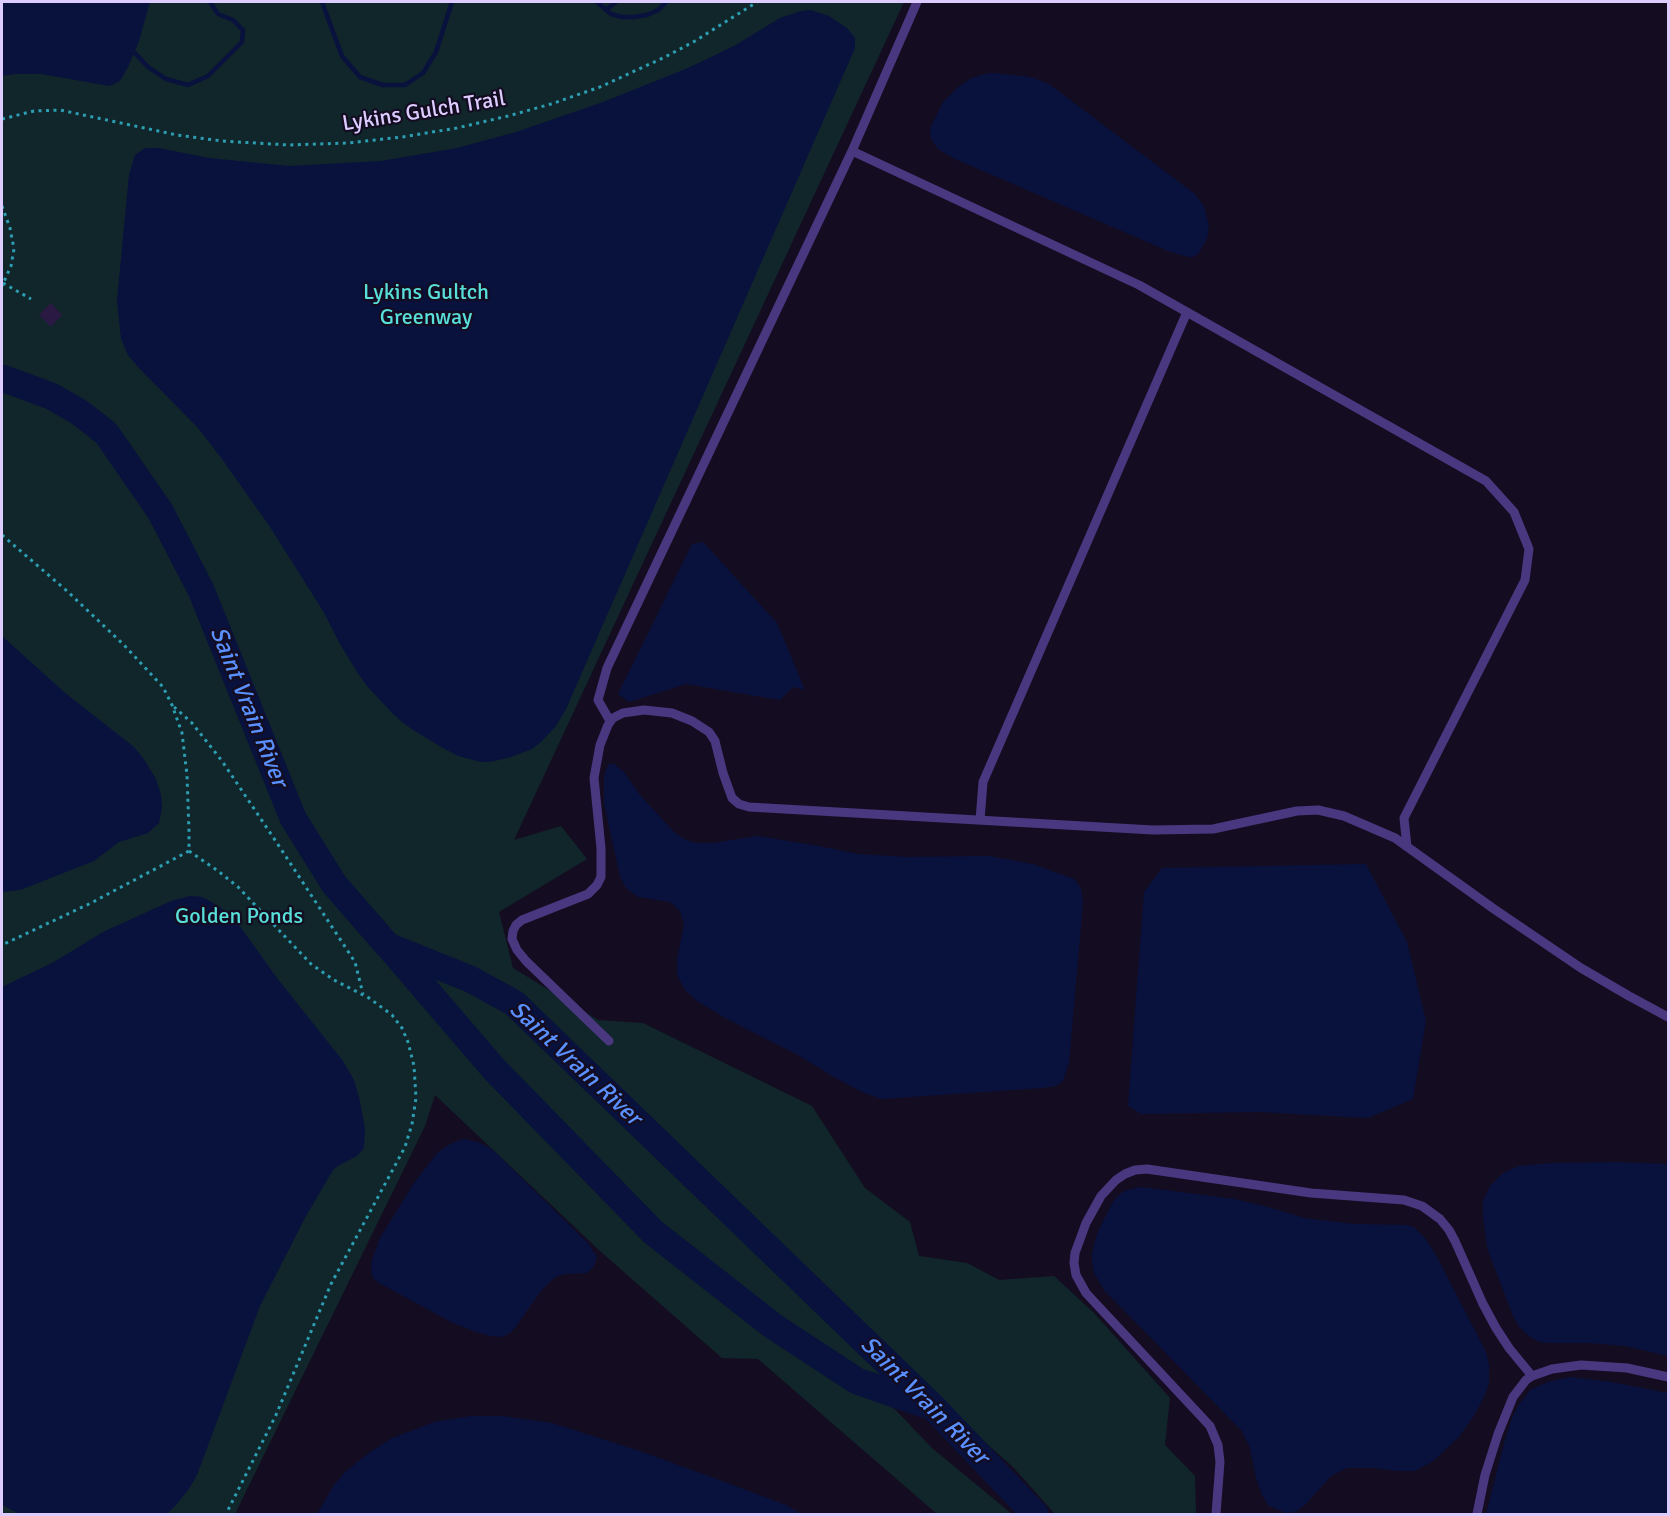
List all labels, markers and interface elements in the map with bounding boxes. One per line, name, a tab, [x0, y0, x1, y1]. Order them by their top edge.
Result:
street label: Lykins Gulch Trail	[340, 86, 508, 138]
park label: Lykins Gultch Greenway	[363, 280, 489, 332]
water label: Saint Vrain River	[203, 623, 293, 791]
park label: Golden Ponds	[175, 904, 303, 930]
water label: Saint Vrain River	[503, 996, 647, 1132]
water label: Saint Vrain River	[854, 1331, 994, 1471]

